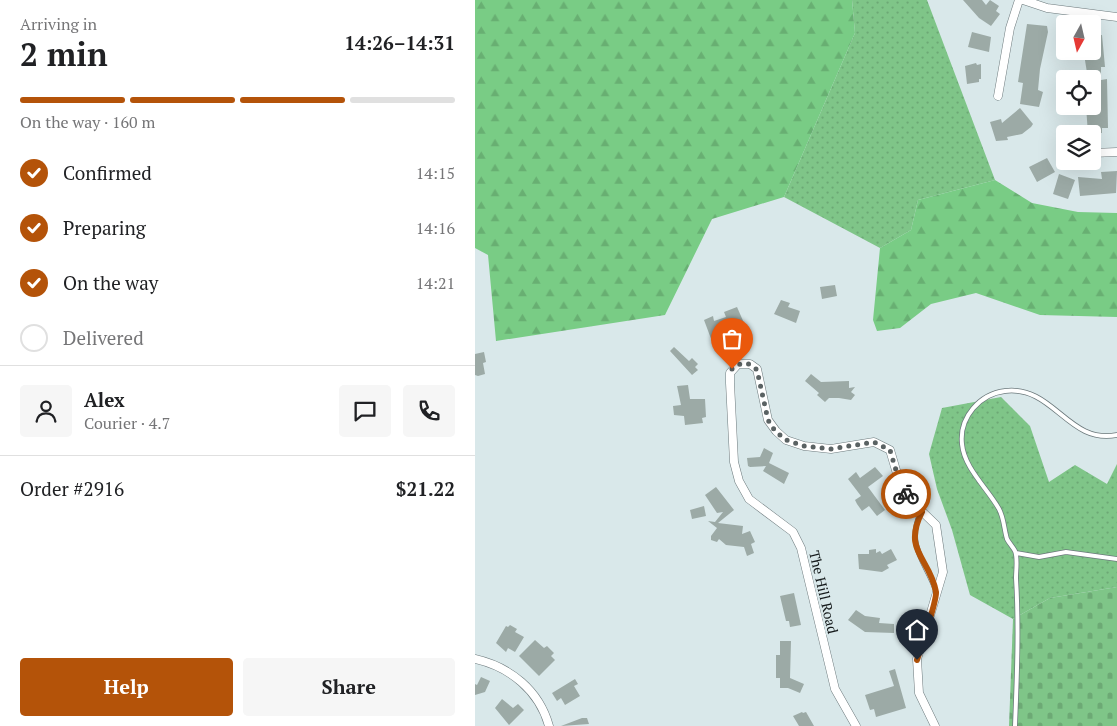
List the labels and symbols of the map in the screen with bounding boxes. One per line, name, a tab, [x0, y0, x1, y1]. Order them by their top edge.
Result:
north arrow	[1056, 15, 1101, 60]
pin	[711, 318, 753, 369]
courier	[881, 469, 931, 519]
street label: The Hill Road	[805, 549, 843, 636]
pin	[896, 609, 938, 660]

